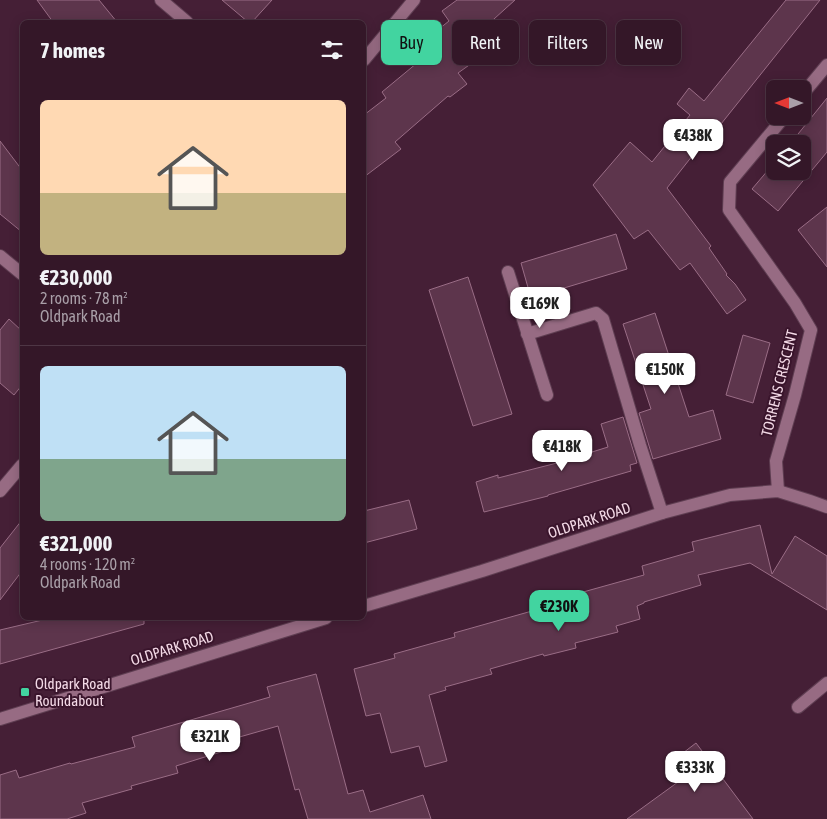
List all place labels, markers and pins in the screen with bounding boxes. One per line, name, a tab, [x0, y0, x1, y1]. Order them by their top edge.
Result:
pin: €438K	[658, 119, 728, 161]
pin: €169K	[505, 286, 575, 329]
pin: €150K	[630, 352, 700, 395]
pin: €418K	[527, 430, 597, 472]
pin: €230K	[524, 590, 594, 632]
place label: Oldpark Road Roundabout	[35, 675, 111, 709]
marker: Oldpark Road Roundabout	[19, 686, 31, 698]
pin: €321K	[175, 720, 245, 762]
pin: €333K	[660, 750, 730, 793]

